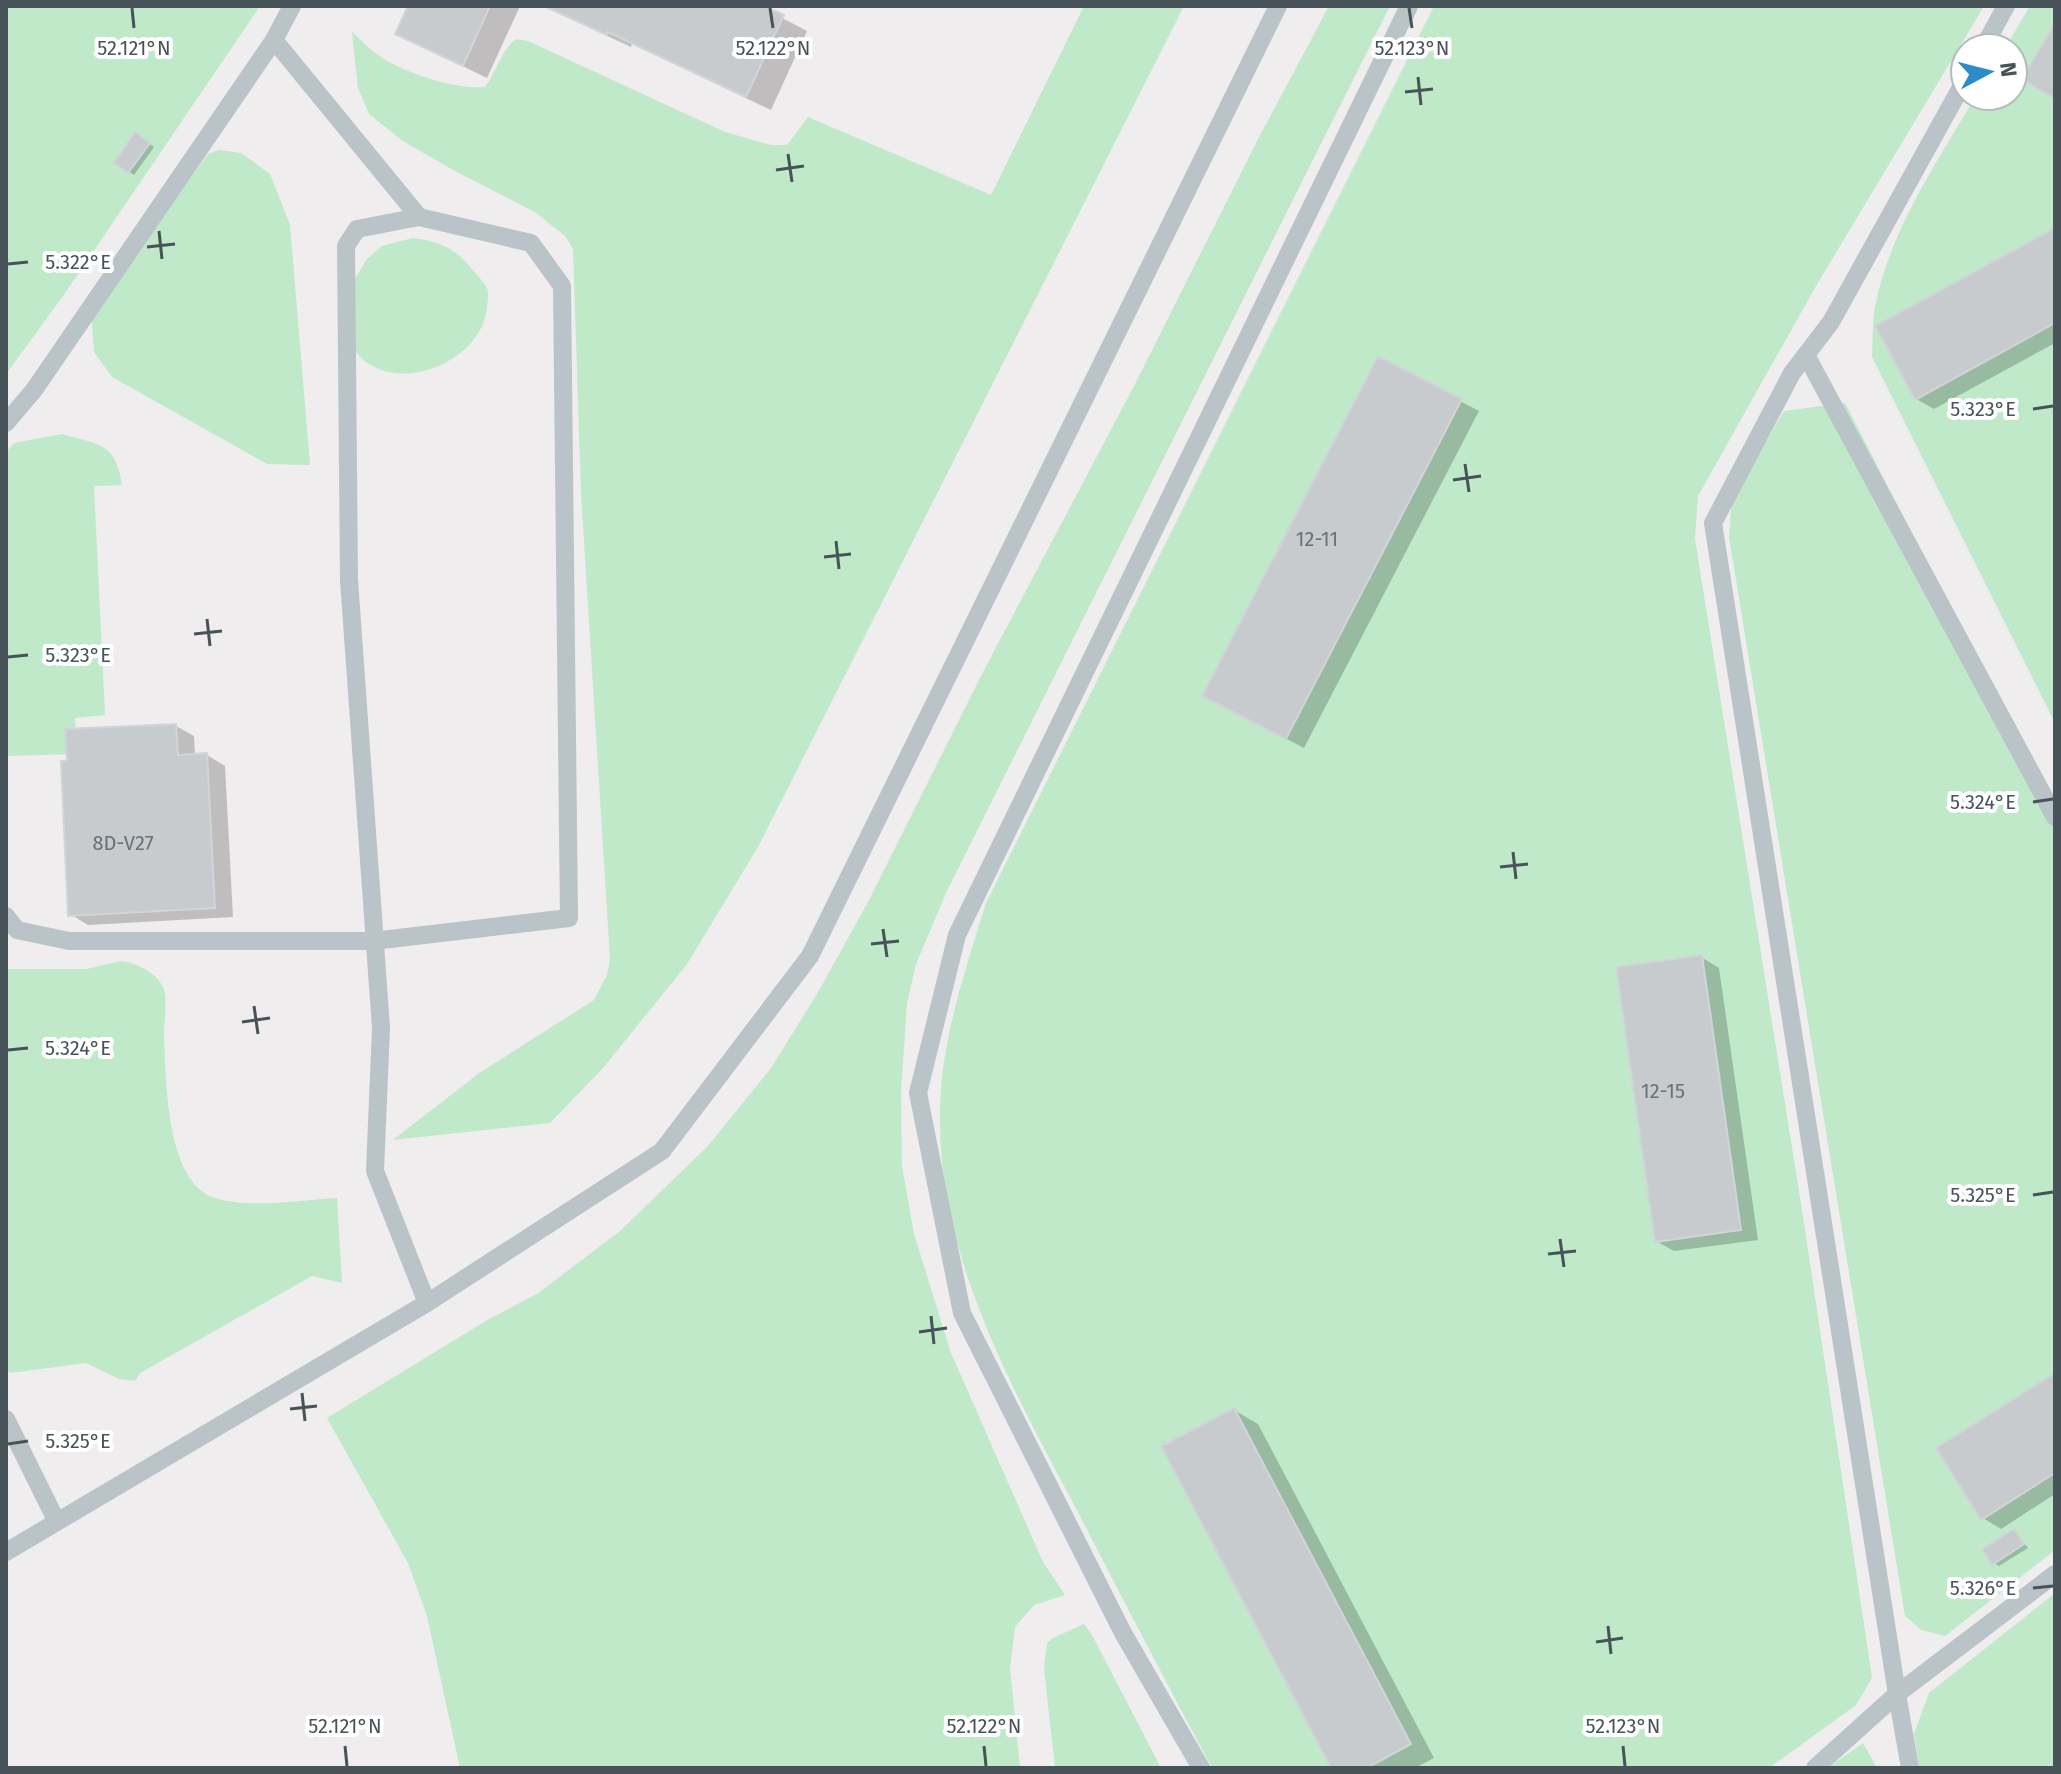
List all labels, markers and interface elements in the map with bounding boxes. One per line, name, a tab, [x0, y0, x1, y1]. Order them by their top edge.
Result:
north arrow	[1949, 32, 2029, 112]
text: 52.121°N	[97, 36, 171, 60]
text: 52.122°N	[735, 36, 811, 60]
text: 52.123°N	[1374, 36, 1450, 60]
text: N	[1994, 61, 2023, 79]
text: 5.322°E	[45, 250, 111, 274]
text: 5.323°E	[1950, 397, 2016, 421]
house number: 12-11	[1296, 527, 1338, 551]
text: 5.323°E	[45, 643, 111, 667]
text: 5.324°E	[1950, 790, 2016, 814]
house number: 8D-V27	[92, 831, 154, 855]
text: 5.324°E	[45, 1036, 111, 1060]
house number: 12-15	[1641, 1079, 1685, 1103]
text: 5.325°E	[1950, 1183, 2016, 1207]
text: 5.325°E	[45, 1429, 111, 1453]
text: 5.326°E	[1950, 1576, 2016, 1600]
text: 52.121°N	[308, 1714, 382, 1738]
text: 52.122°N	[946, 1714, 1022, 1738]
text: 52.123°N	[1585, 1714, 1661, 1738]

